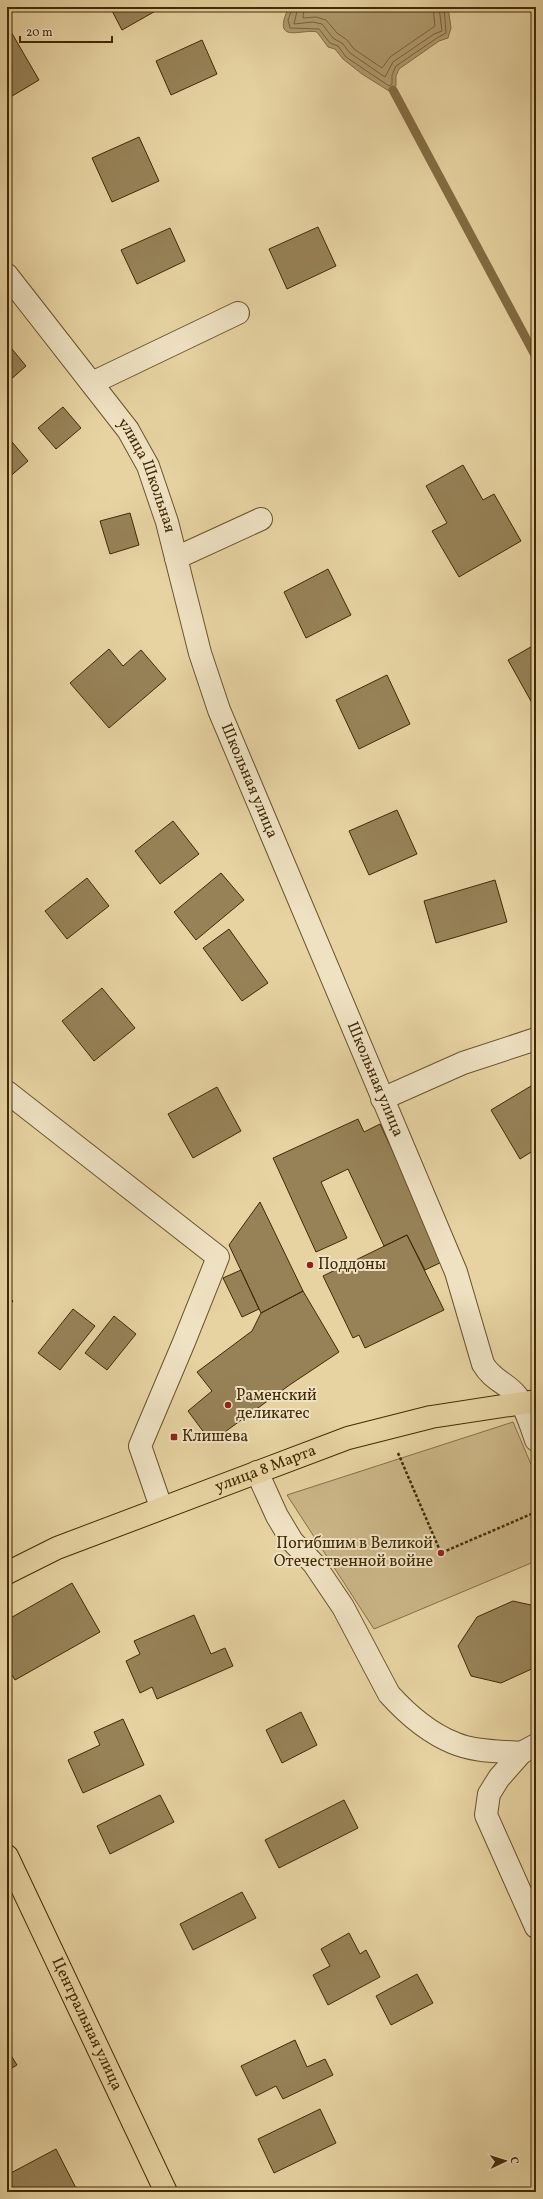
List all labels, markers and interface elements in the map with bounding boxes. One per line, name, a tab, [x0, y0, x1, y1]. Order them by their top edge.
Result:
scale bar	[20, 18, 112, 44]
text: 20 m	[26, 25, 53, 41]
street label: улица Школьная	[112, 414, 180, 535]
street label: Школьная улица	[215, 720, 283, 842]
street label: Школьная улица	[341, 1018, 409, 1140]
place label: Поддоны	[318, 1254, 386, 1276]
marker: Поддоны	[305, 1260, 315, 1270]
place label: Раменский деликатес	[236, 1385, 317, 1425]
marker: Раменский деликатес	[223, 1400, 233, 1410]
place label: Клишева	[182, 1426, 248, 1448]
marker: Клишева	[169, 1432, 179, 1442]
street label: улица 8 Марта	[212, 1440, 319, 1498]
place label: Погибшим в Великой Отечественной войне	[274, 1533, 433, 1573]
marker: Погибшим в Великой Отечественной войне	[436, 1548, 446, 1558]
street label: Центральная улица	[46, 1954, 128, 2094]
north arrow	[485, 2141, 525, 2181]
text: С	[506, 2156, 521, 2164]

